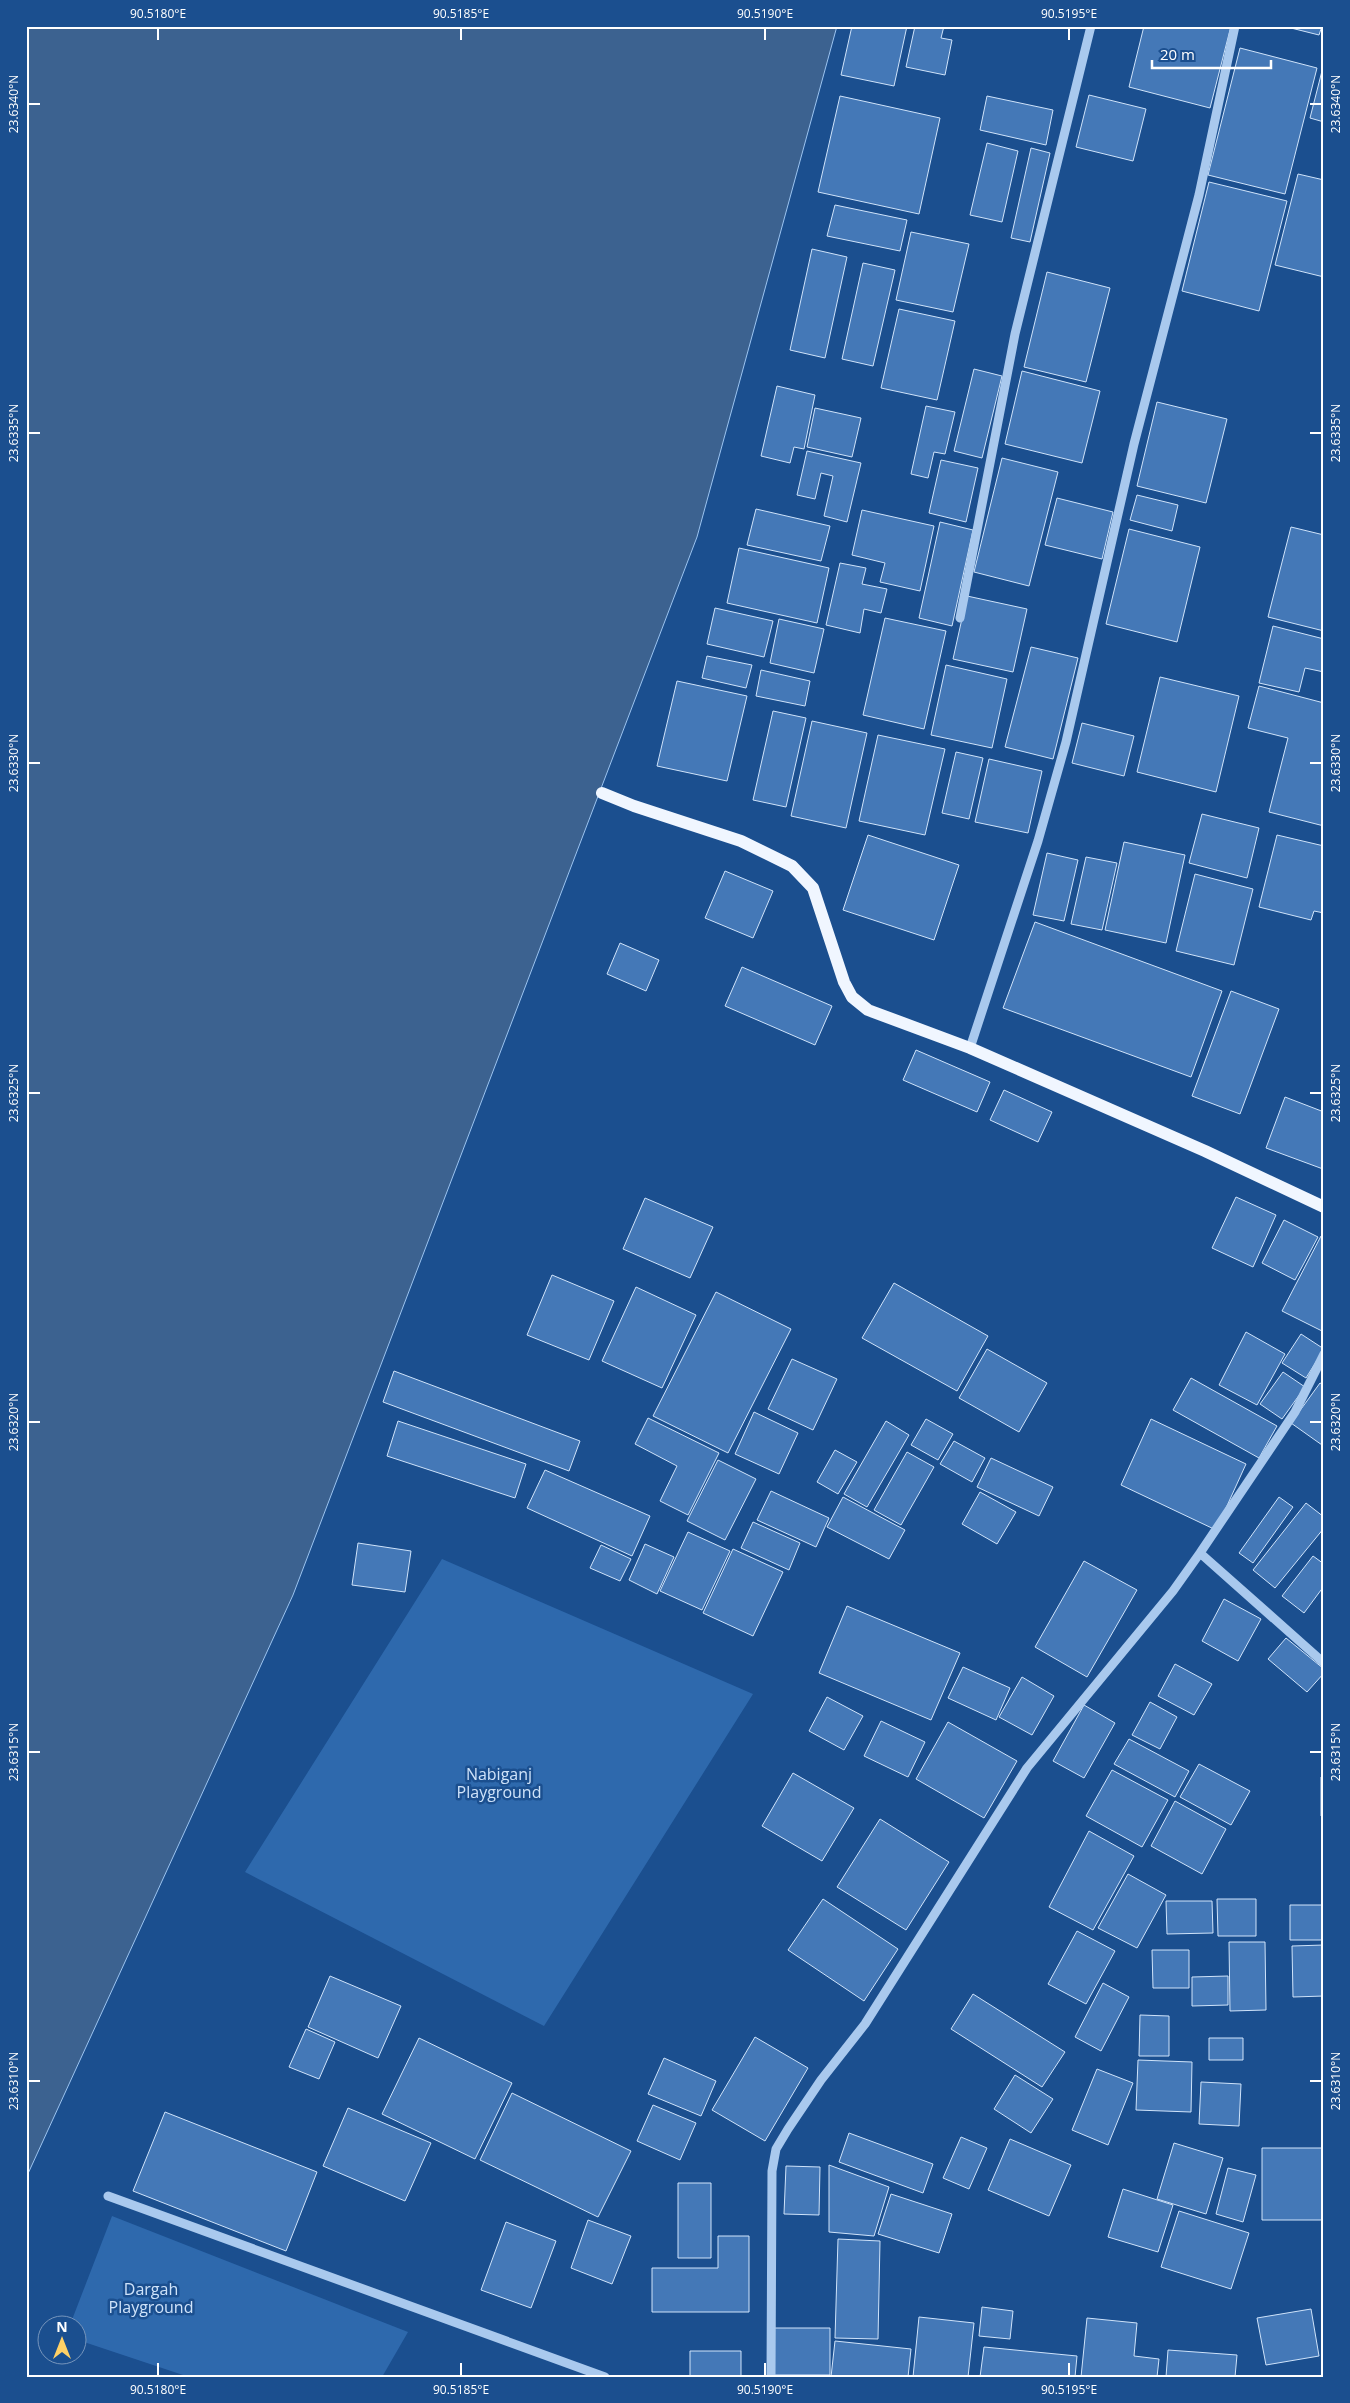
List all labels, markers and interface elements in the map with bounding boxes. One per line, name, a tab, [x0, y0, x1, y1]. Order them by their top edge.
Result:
text: 90.5180°E	[130, 5, 186, 22]
text: 90.5185°E	[433, 5, 489, 22]
text: 90.5190°E	[737, 5, 793, 22]
text: 90.5195°E	[1041, 5, 1097, 22]
scale bar	[1152, 38, 1271, 70]
text: 20 m	[1160, 44, 1195, 64]
text: 23.6340°N	[5, 75, 22, 133]
text: 23.6340°N	[1327, 75, 1344, 133]
text: 23.6335°N	[5, 404, 22, 462]
text: 23.6335°N	[1327, 404, 1344, 462]
text: 23.6330°N	[5, 734, 22, 792]
text: 23.6330°N	[1327, 734, 1344, 792]
text: 23.6325°N	[5, 1064, 22, 1122]
text: 23.6325°N	[1327, 1064, 1344, 1122]
text: 23.6320°N	[5, 1393, 22, 1451]
text: 23.6320°N	[1327, 1393, 1344, 1451]
text: 23.6315°N	[5, 1723, 22, 1781]
text: 23.6315°N	[1327, 1723, 1344, 1781]
park label: Nabiganj Playground	[457, 1763, 541, 1803]
text: 23.6310°N	[5, 2052, 22, 2110]
text: 23.6310°N	[1327, 2052, 1344, 2110]
park label: Dargah Playground	[109, 2278, 193, 2318]
north arrow	[38, 2316, 88, 2366]
text: N	[56, 2317, 68, 2336]
text: 90.5180°E	[130, 2381, 186, 2398]
text: 90.5185°E	[433, 2381, 489, 2398]
text: 90.5190°E	[737, 2381, 793, 2398]
text: 90.5195°E	[1041, 2381, 1097, 2398]

